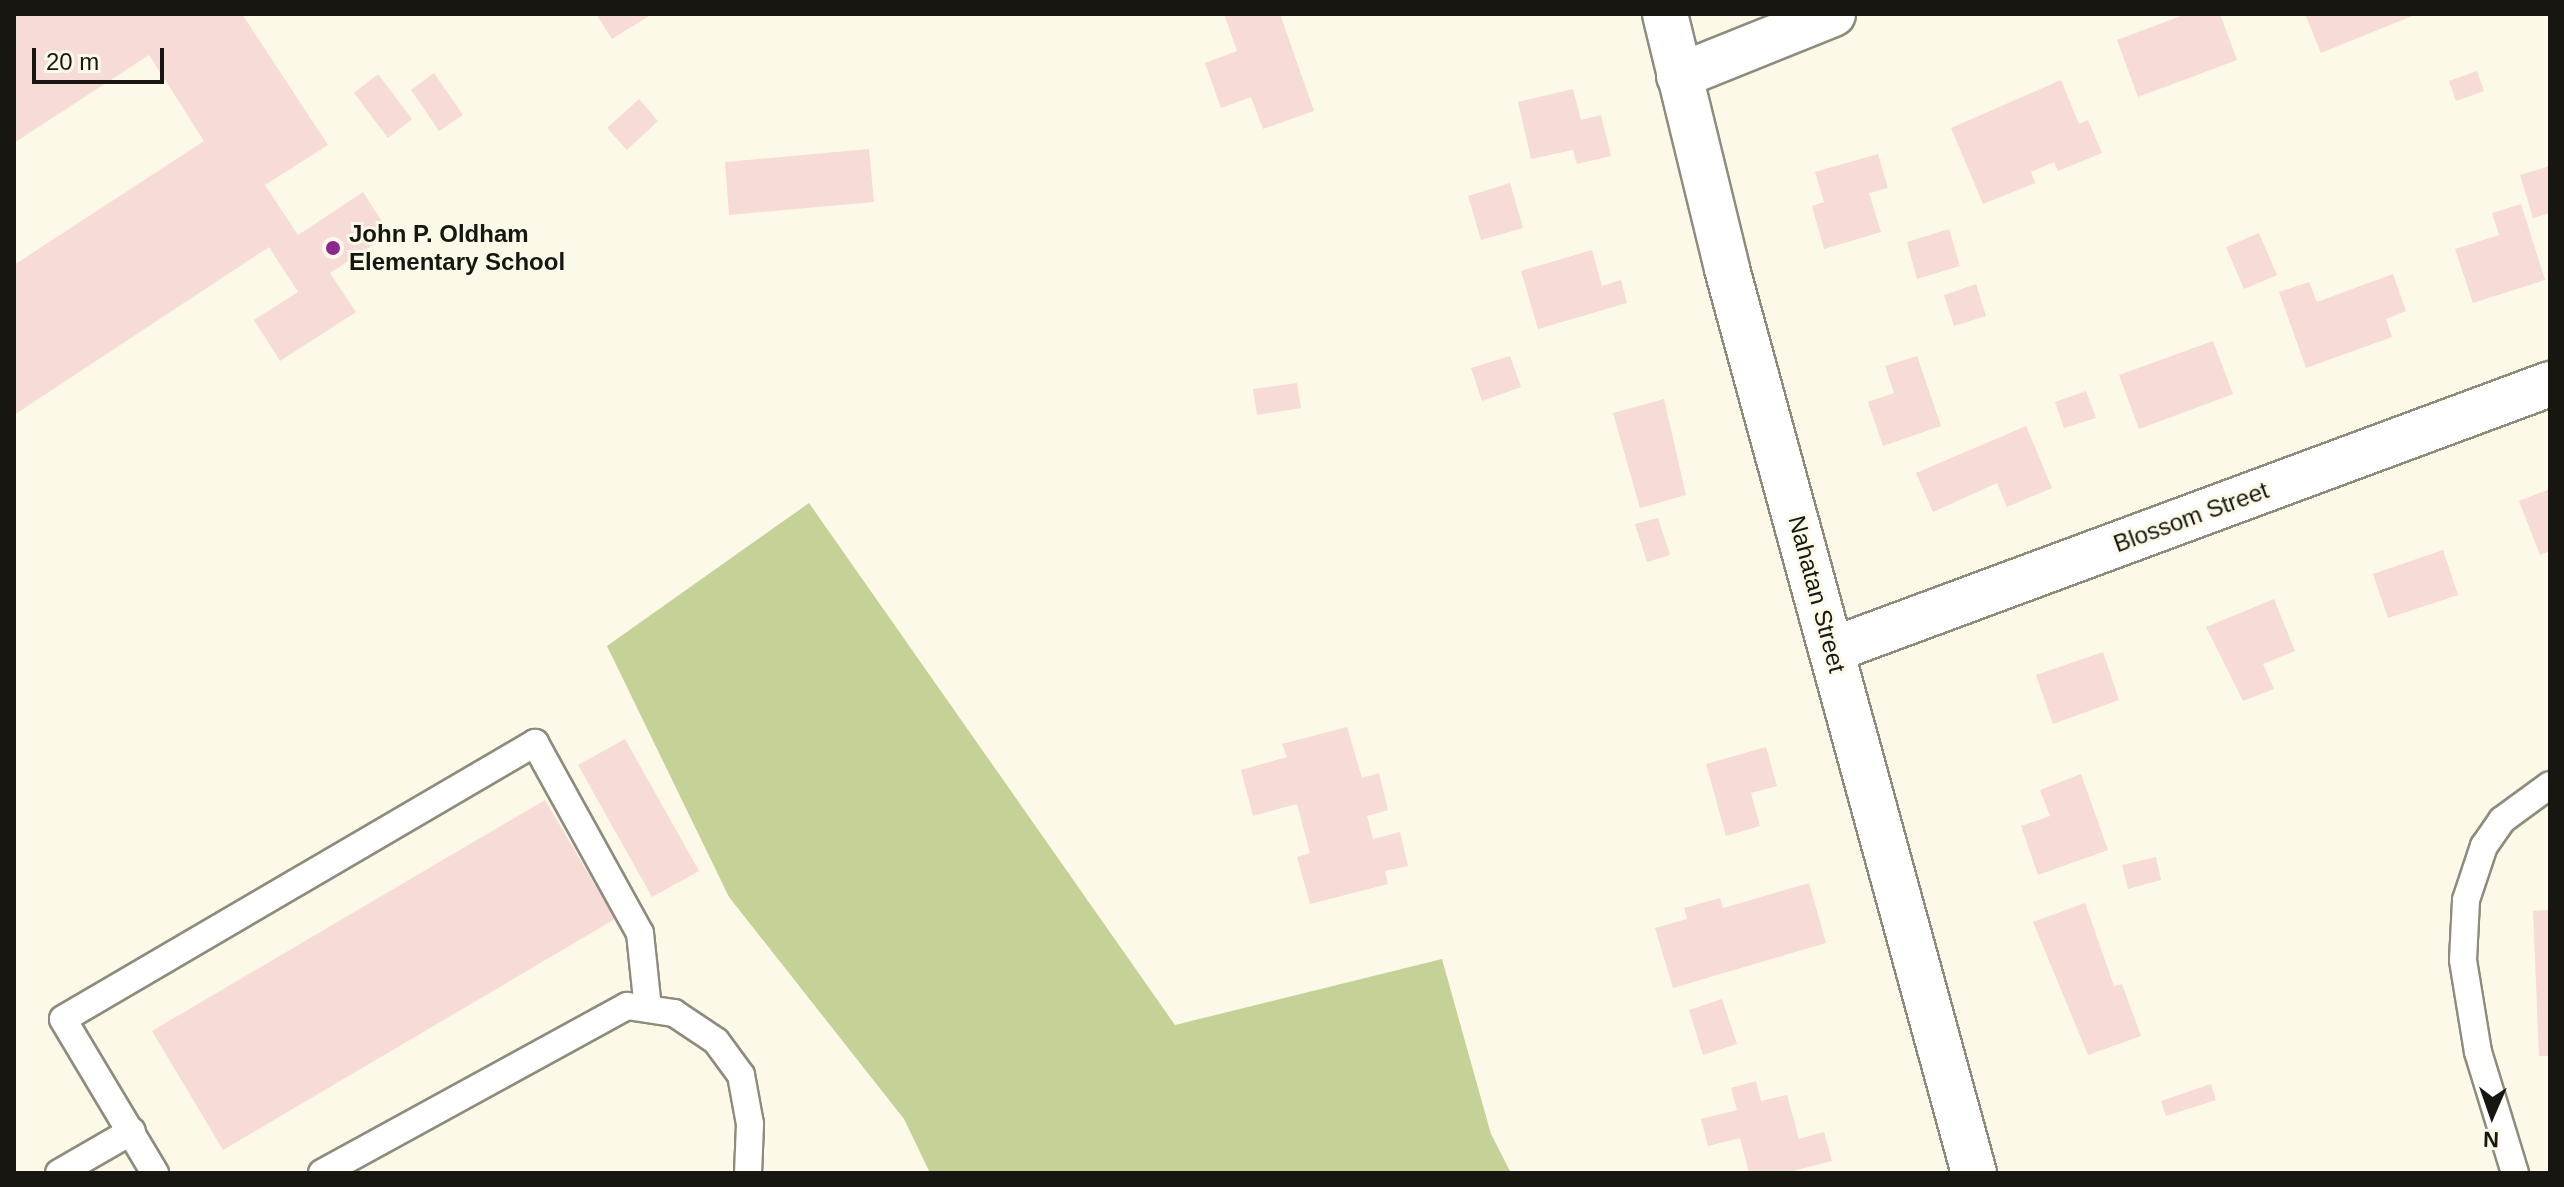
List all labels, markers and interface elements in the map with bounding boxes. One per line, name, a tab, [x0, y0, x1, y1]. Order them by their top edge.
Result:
scale bar	[36, 32, 168, 82]
text: 20 m	[46, 48, 99, 75]
place label: John P. Oldham Elementary School	[349, 220, 565, 276]
marker: John P. Oldham Elementary School	[324, 239, 342, 257]
street label: Blossom Street	[2110, 476, 2272, 558]
street label: Nahatan Street	[1782, 512, 1852, 676]
north arrow	[2452, 1075, 2532, 1155]
text: N	[2483, 1127, 2500, 1152]

